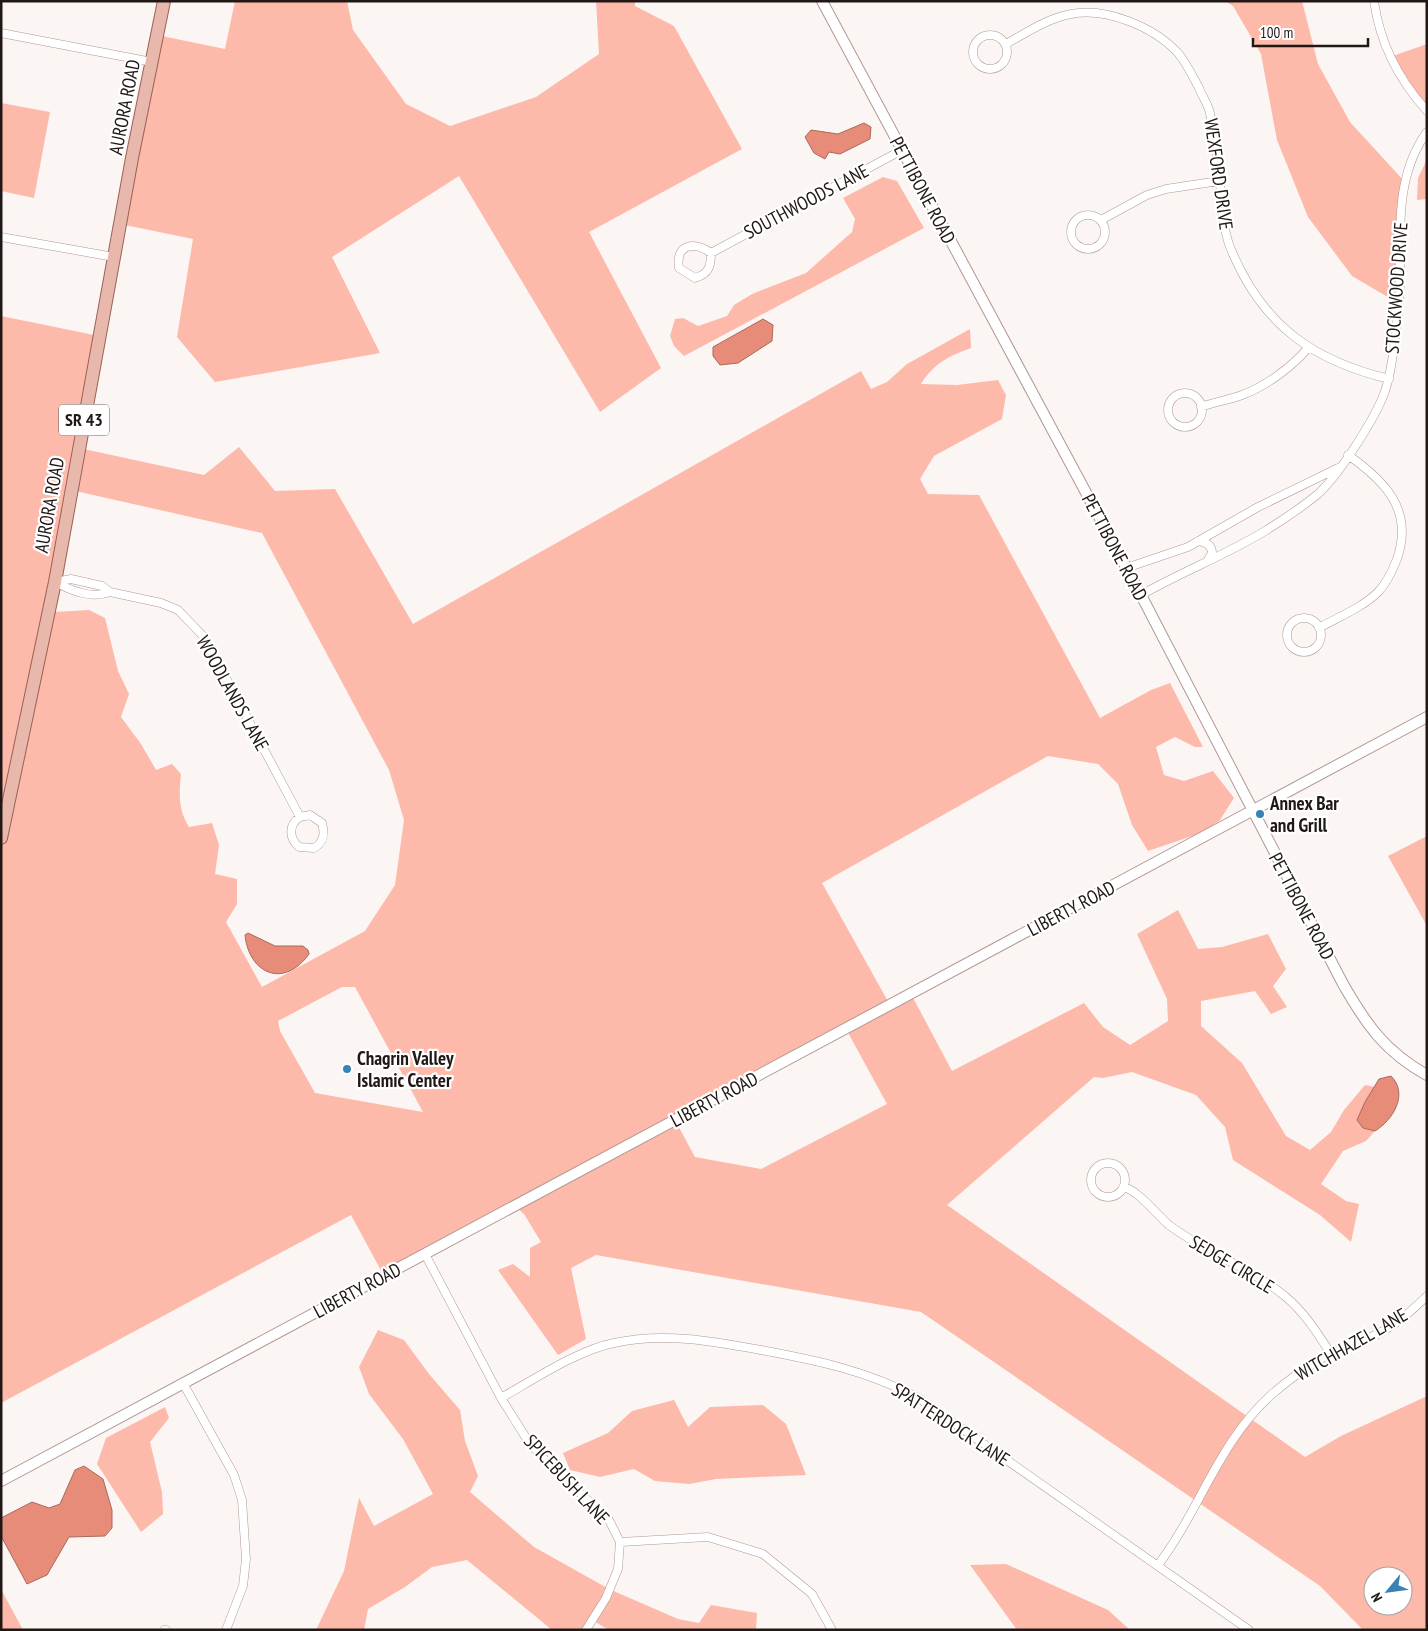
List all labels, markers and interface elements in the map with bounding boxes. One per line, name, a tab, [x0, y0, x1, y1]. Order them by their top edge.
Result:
scale bar	[1253, 15, 1368, 47]
text: 100 m	[1260, 23, 1293, 42]
street label: AURORA ROAD	[103, 57, 145, 157]
street label: WEXFORD DRIVE	[1199, 117, 1239, 231]
street label: PETTIBONE ROAD	[885, 132, 961, 248]
street label: SOUTHWOODS LANE	[739, 158, 873, 244]
street label: STOCKWOOD DRIVE	[1379, 221, 1413, 355]
road number: SR 43	[59, 404, 109, 436]
street label: AURORA ROAD	[29, 455, 69, 555]
street label: PETTIBONE ROAD	[1077, 489, 1153, 605]
street label: WOODLANDS LANE	[191, 631, 275, 755]
place label: Annex Bar and Grill	[1269, 791, 1339, 837]
marker: Annex Bar and Grill	[1254, 808, 1266, 820]
street label: PETTIBONE ROAD	[1264, 848, 1340, 964]
street label: LIBERTY ROAD	[1023, 875, 1119, 941]
place label: Chagrin Valley Islamic Center	[357, 1046, 454, 1092]
marker: Chagrin Valley Islamic Center	[341, 1063, 353, 1075]
street label: LIBERTY ROAD	[666, 1066, 762, 1132]
street label: SEDGE CIRCLE	[1185, 1229, 1279, 1299]
street label: LIBERTY ROAD	[309, 1257, 405, 1323]
street label: WITCHHAZEL LANE	[1290, 1302, 1412, 1386]
street label: SPATTERDOCK LANE	[888, 1377, 1014, 1471]
street label: SPICEBUSH LANE	[519, 1429, 615, 1529]
north arrow	[1363, 1566, 1413, 1616]
text: N	[1367, 1590, 1386, 1605]

